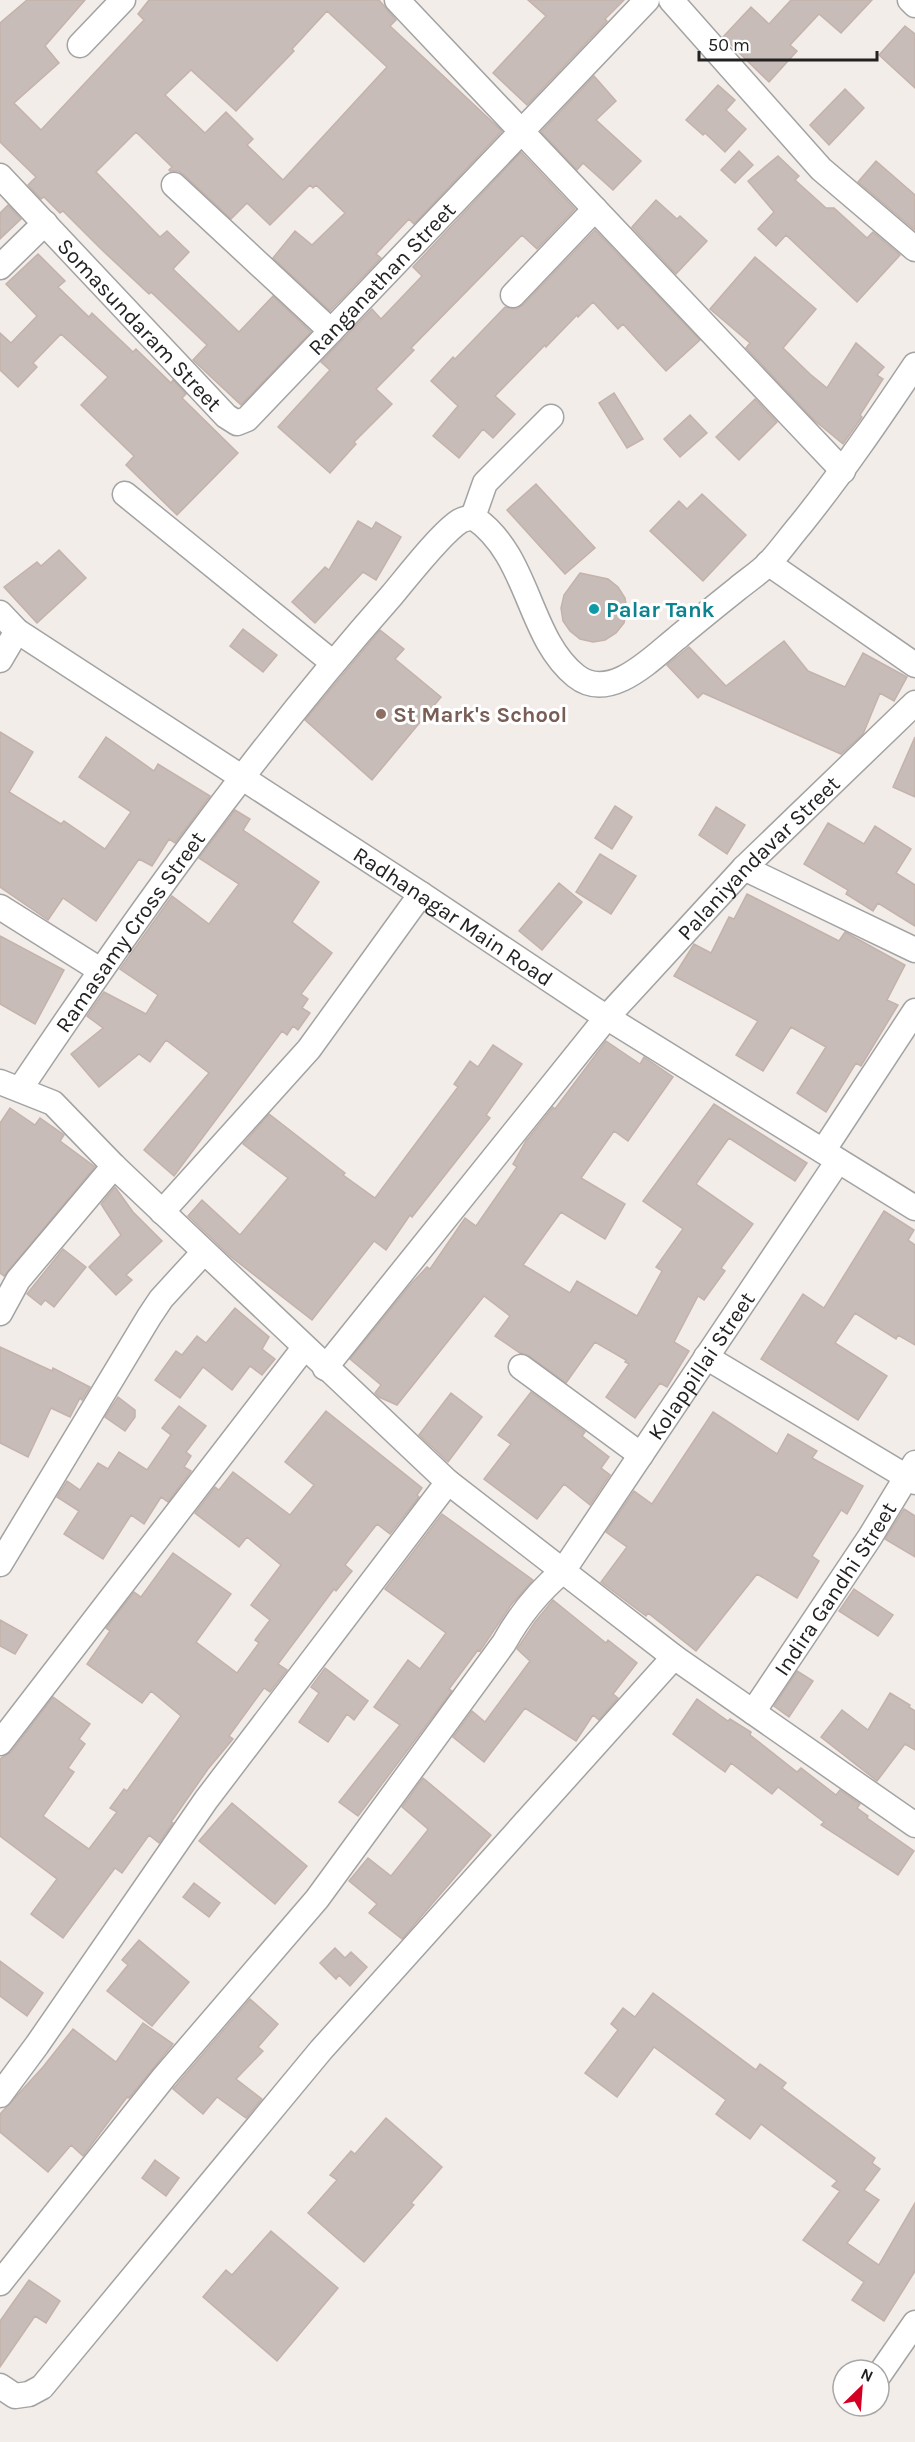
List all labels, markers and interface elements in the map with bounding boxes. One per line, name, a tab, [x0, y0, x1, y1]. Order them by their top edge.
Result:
scale bar	[699, 24, 878, 62]
text: 50 m	[708, 34, 750, 56]
street label: Ranganathan Street	[303, 197, 461, 361]
street label: Somasundaram Street	[52, 233, 227, 417]
place label: Palar Tank	[606, 597, 715, 623]
marker: Palar Tank	[587, 602, 601, 616]
place label: St Mark's School	[393, 702, 567, 728]
marker: St Mark's School	[374, 707, 388, 721]
street label: Palaniyandavar Street	[672, 771, 845, 946]
street label: Ramasamy Cross Street	[50, 827, 211, 1038]
street label: Radhanagar Main Road	[348, 842, 557, 992]
street label: Kolappillai Street	[643, 1287, 760, 1445]
street label: Indira Gandhi Street	[769, 1498, 902, 1681]
north arrow	[831, 2358, 891, 2418]
text: N	[858, 2364, 876, 2386]

